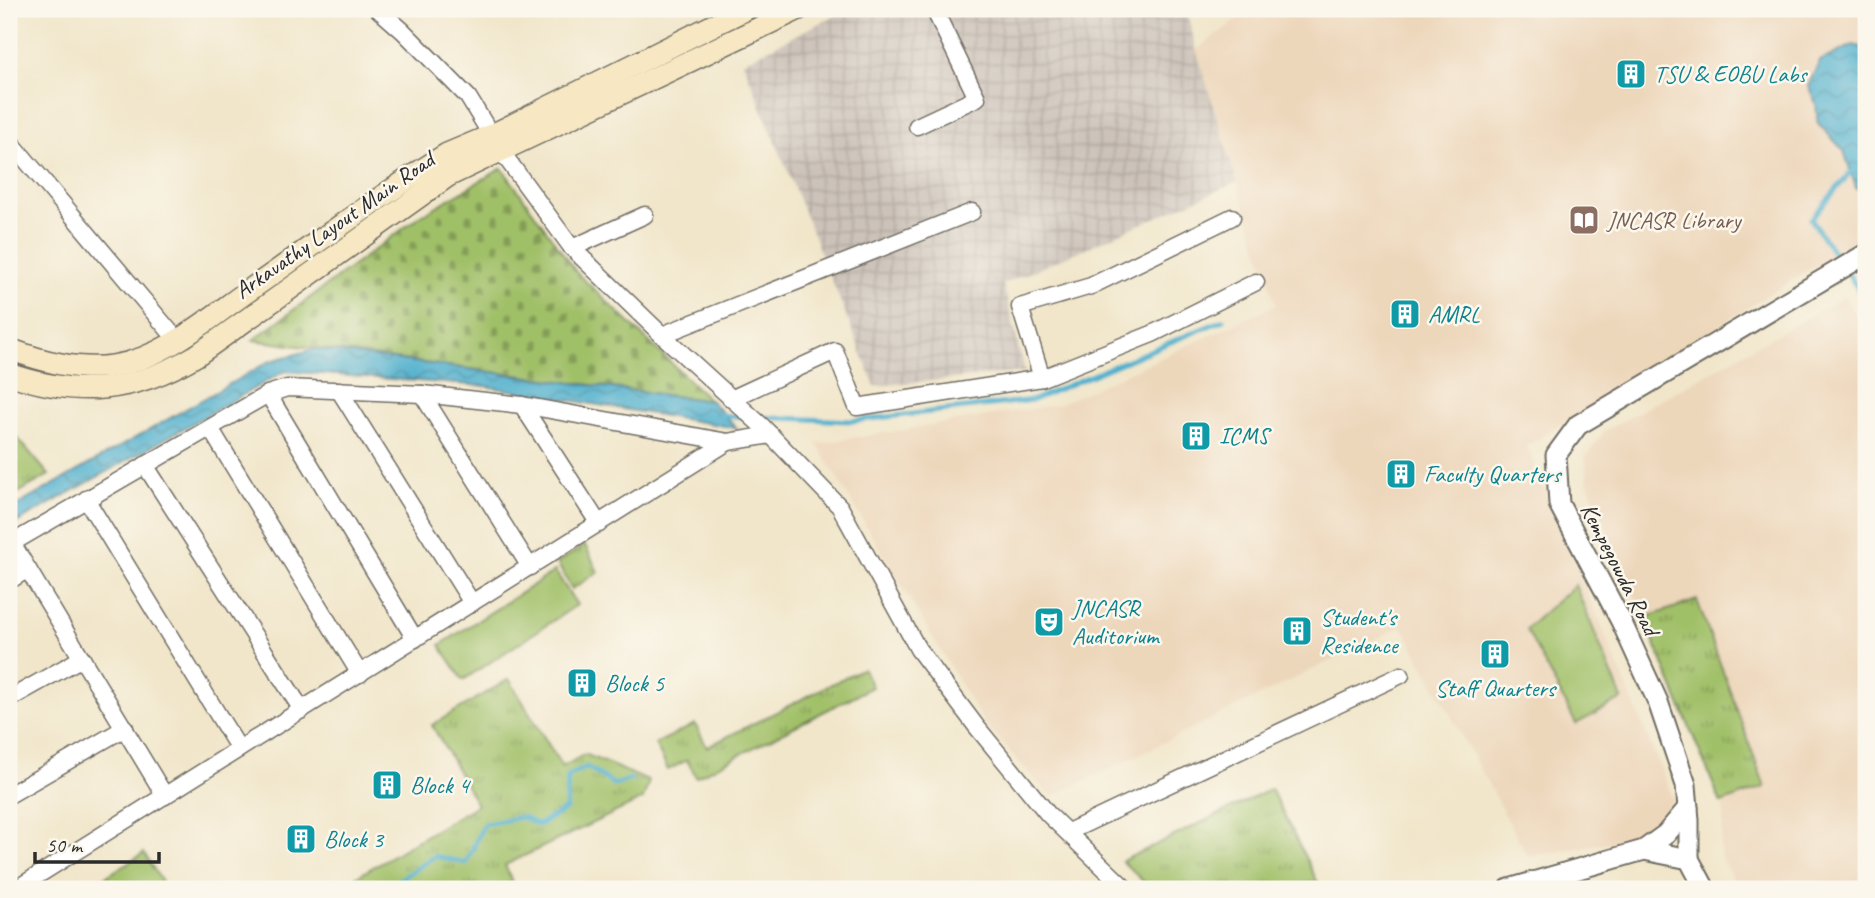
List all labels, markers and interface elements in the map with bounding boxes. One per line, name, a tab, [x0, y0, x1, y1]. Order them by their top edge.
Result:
building icon: TSU & EOBU Labs	[1614, 57, 1648, 91]
place label: TSU & EOBU Labs	[1654, 59, 1808, 89]
street label: Arkavathy Layout Main Road	[228, 143, 443, 305]
library icon: JNCASR Library	[1567, 203, 1601, 237]
place label: JNCASR Library	[1606, 205, 1742, 235]
building icon: AMRL	[1388, 297, 1422, 331]
place label: AMRL	[1428, 299, 1481, 329]
building icon: ICMS	[1179, 419, 1213, 453]
place label: ICMS	[1219, 421, 1272, 451]
building icon: Faculty Quarters	[1384, 457, 1418, 491]
place label: Faculty Quarters	[1424, 459, 1562, 489]
street label: Kempegowda Road	[1574, 498, 1668, 643]
place label: JNCASR Auditorium	[1071, 593, 1161, 651]
place label: Student's Residence	[1320, 602, 1400, 660]
theatre icon: JNCASR Auditorium	[1032, 605, 1066, 639]
building icon: Student's Residence	[1280, 614, 1314, 648]
building icon: Staff Quarters	[1478, 637, 1512, 671]
building icon: Block 5	[565, 666, 599, 700]
place label: Block 5	[605, 668, 665, 698]
place label: Staff Quarters	[1435, 673, 1558, 703]
building icon: Block 4	[370, 768, 404, 802]
place label: Block 4	[410, 770, 471, 800]
scale bar	[35, 821, 159, 865]
building icon: Block 3	[284, 822, 318, 856]
place label: Block 3	[324, 824, 385, 854]
text: 50 m	[46, 832, 84, 858]

